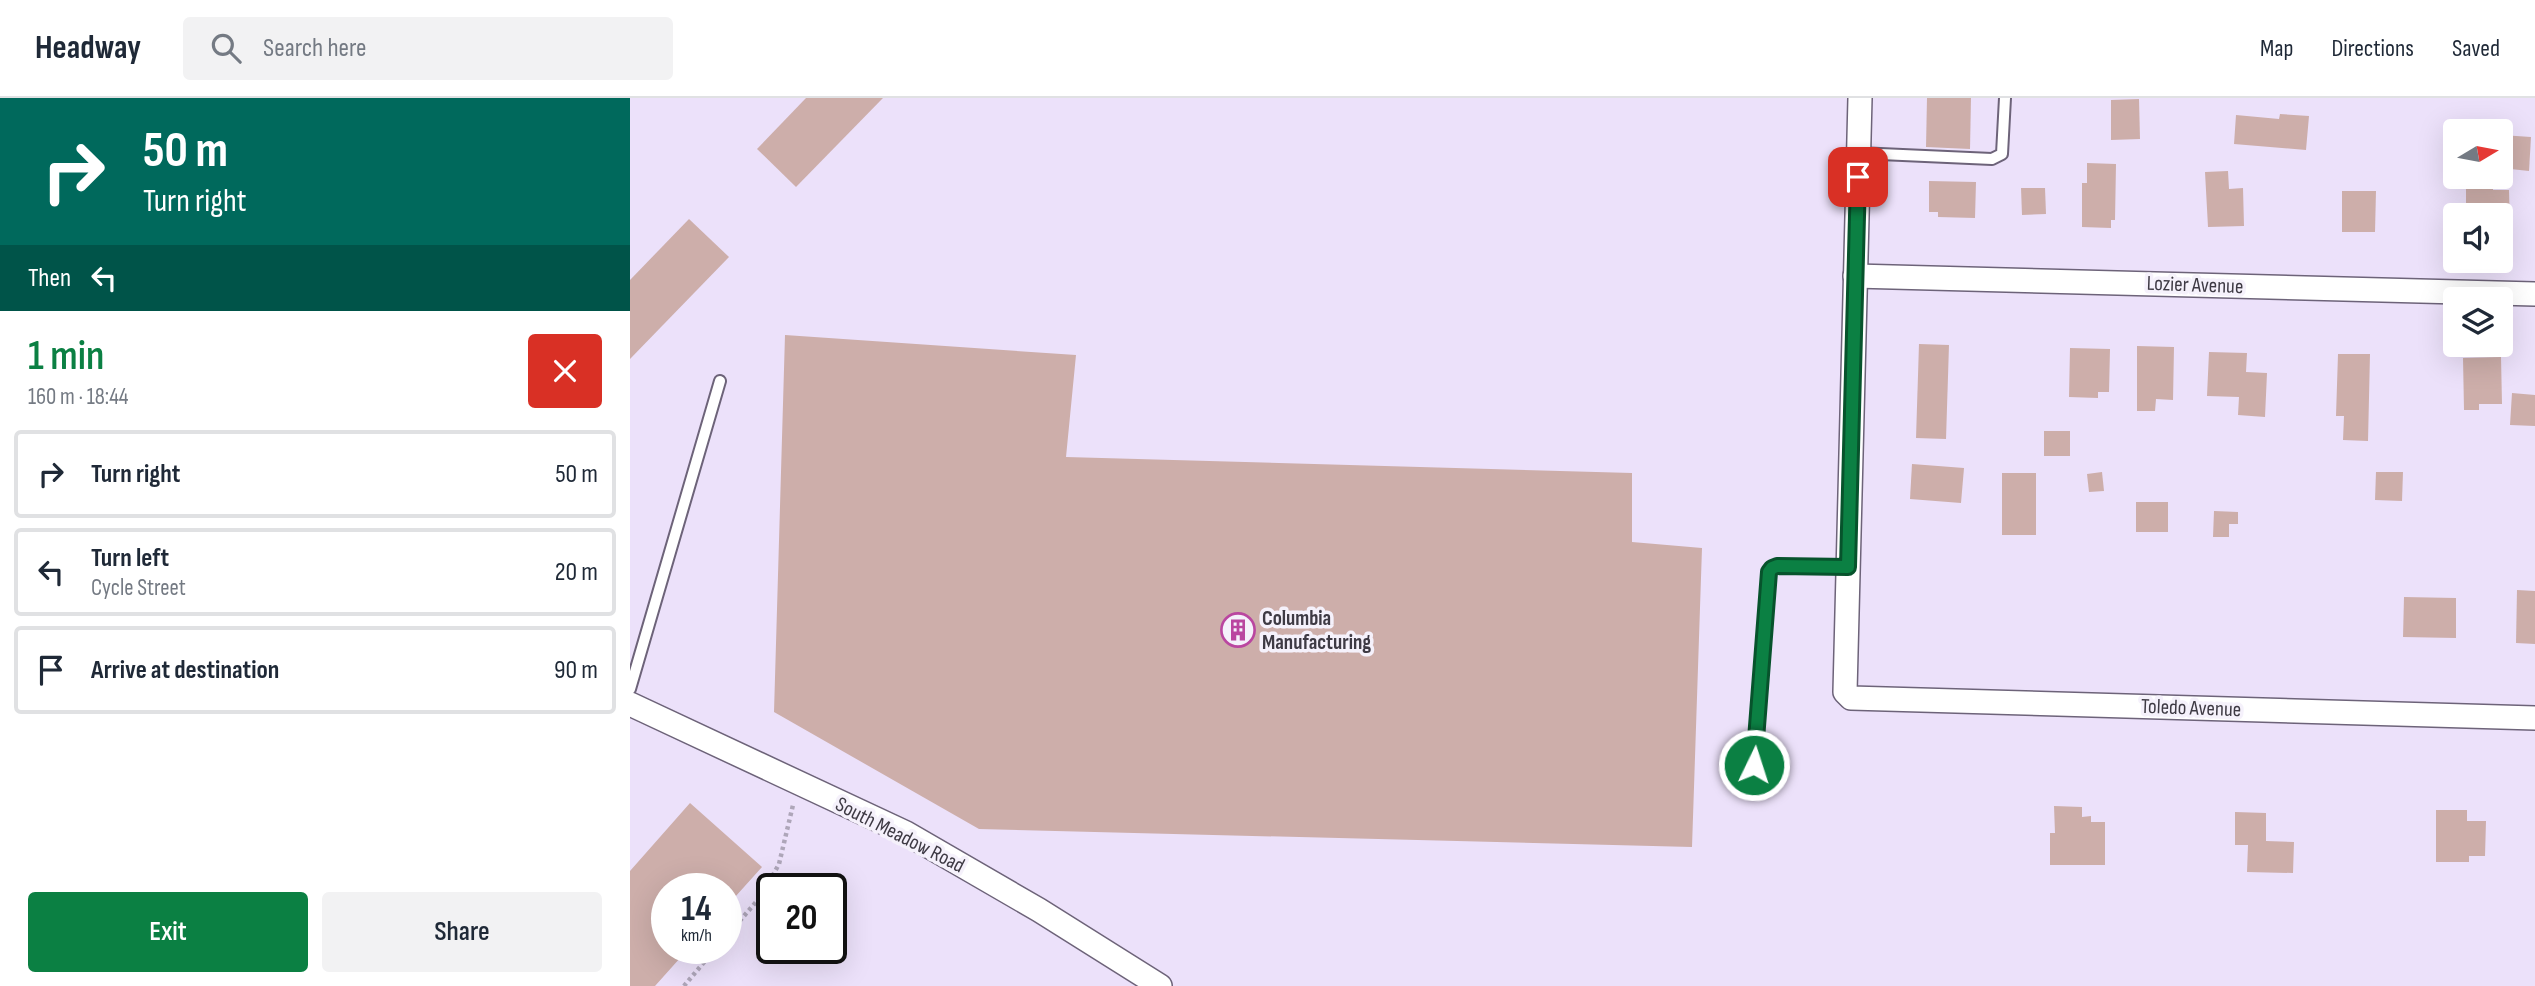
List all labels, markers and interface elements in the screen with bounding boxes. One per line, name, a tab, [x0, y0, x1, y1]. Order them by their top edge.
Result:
search box	[183, 17, 673, 80]
text: Headway	[35, 28, 141, 68]
icon: search	[207, 29, 245, 67]
text: Search here	[263, 33, 366, 64]
text: Map	[2260, 34, 2293, 63]
text: Directions	[2331, 34, 2414, 63]
text: Saved	[2452, 34, 2500, 63]
north arrow	[2443, 119, 2513, 189]
map controls	[2443, 119, 2513, 357]
text: 50 m	[143, 122, 228, 181]
icon: right	[28, 126, 119, 217]
pin	[1828, 147, 1888, 207]
icon: arrive	[1839, 158, 1877, 196]
text: Turn right	[143, 182, 247, 221]
button: sound	[2443, 203, 2513, 273]
icon: left	[85, 259, 123, 297]
text: Then	[28, 263, 71, 294]
street label: Lozier Avenue	[2146, 271, 2244, 299]
button: layers	[2443, 287, 2513, 357]
text: 1 min	[28, 331, 104, 382]
button: close	[528, 334, 602, 408]
text: 160 m · 18:44	[28, 383, 129, 411]
icon: right	[32, 455, 70, 493]
text: Turn right	[91, 459, 180, 490]
text: 50 m	[555, 459, 598, 490]
text: Turn left	[91, 543, 169, 574]
icon: left	[32, 553, 70, 591]
text: 20 m	[555, 557, 598, 588]
text: Cycle Street	[91, 574, 186, 602]
place label: Columbia Manufacturing	[1262, 606, 1371, 655]
building icon: Columbia Manufacturing	[1219, 611, 1257, 649]
icon: arrive	[32, 651, 70, 689]
text: Arrive at destination	[91, 655, 279, 686]
text: 90 m	[554, 655, 598, 686]
street label: Toledo Avenue	[2140, 694, 2242, 722]
position arrow	[1717, 728, 1791, 802]
street label: South Meadow Road	[831, 792, 969, 878]
speed limit sign: 20	[756, 873, 847, 964]
text: 14	[681, 888, 712, 931]
button: Exit	[28, 892, 308, 972]
button: Share	[322, 892, 602, 972]
text: km/h	[681, 925, 712, 946]

